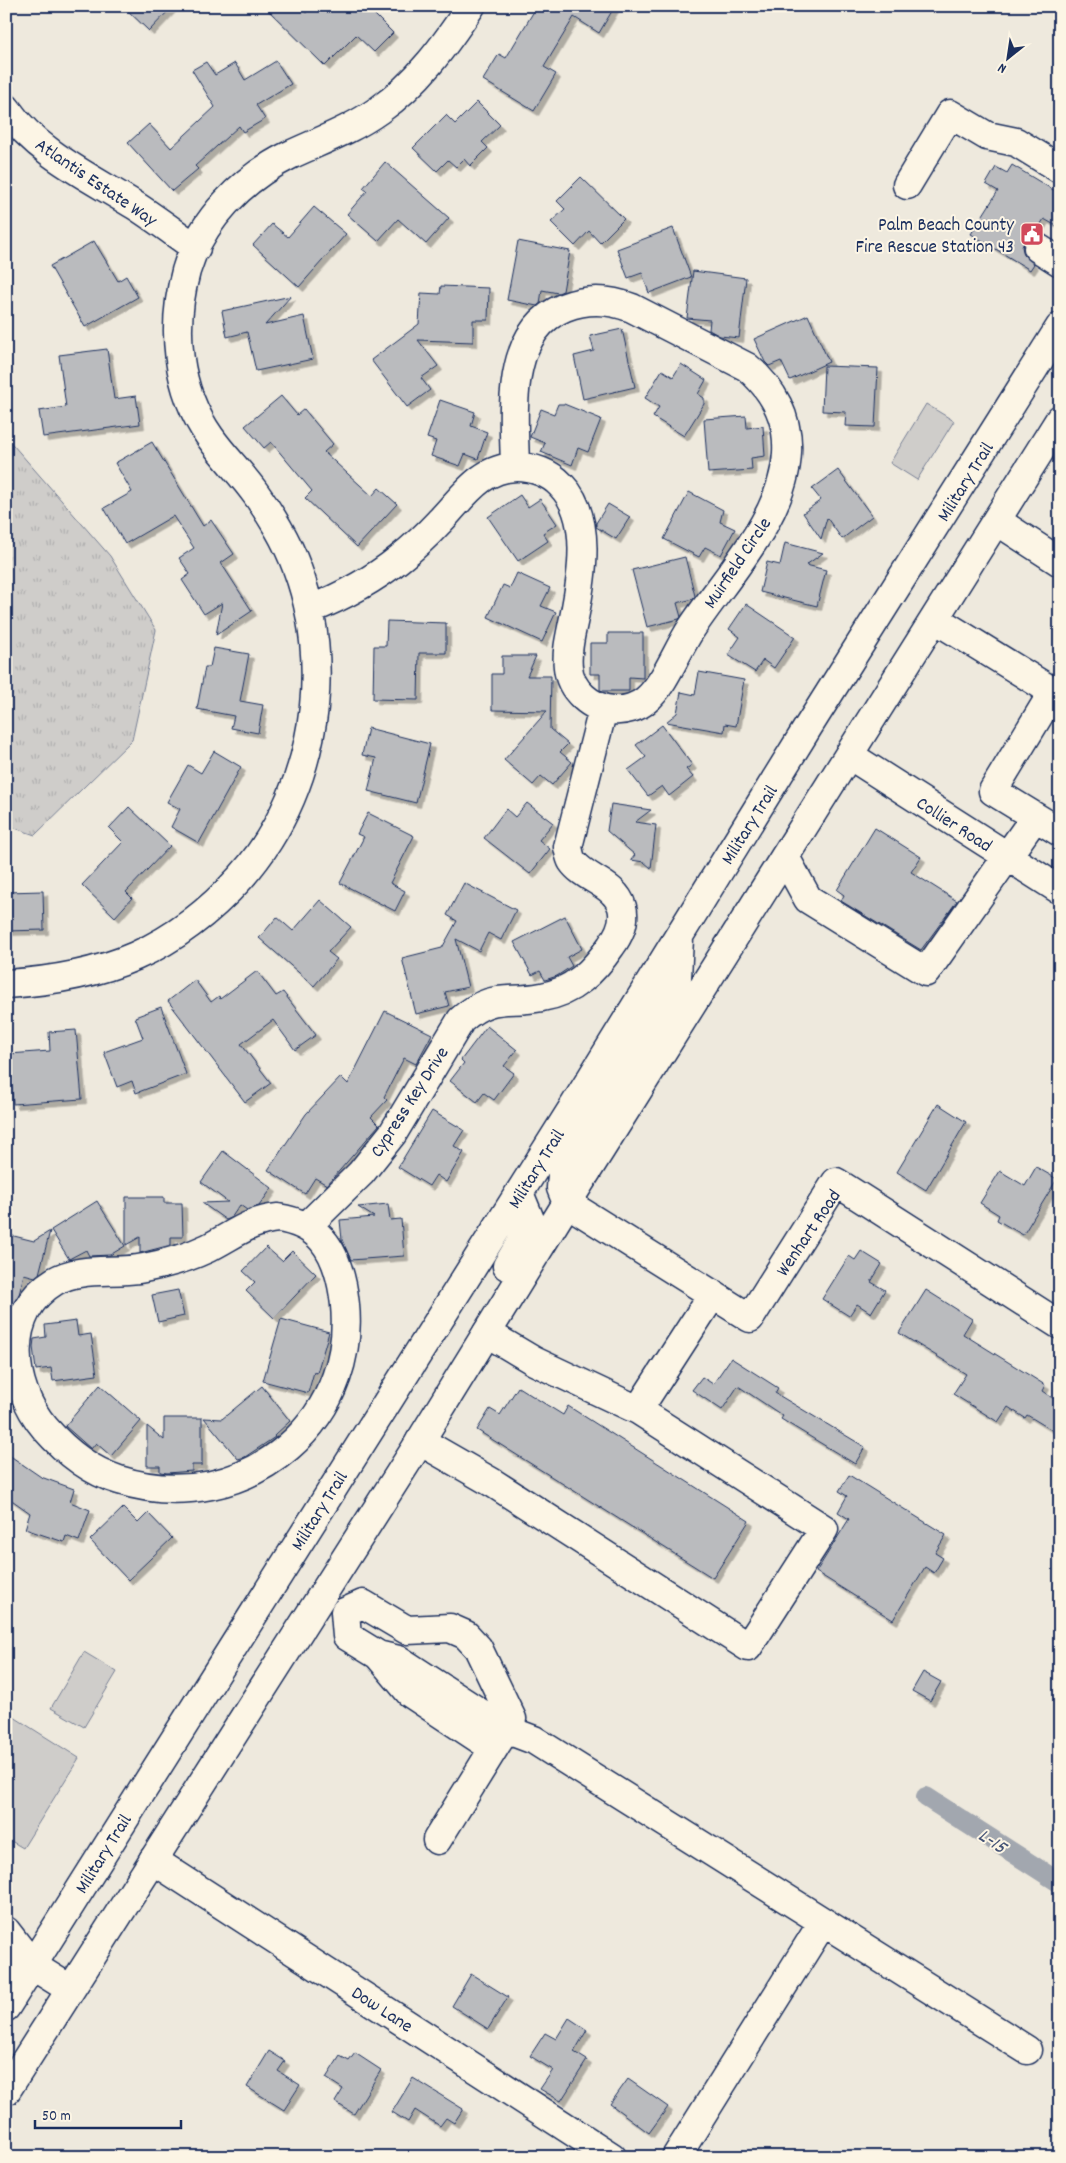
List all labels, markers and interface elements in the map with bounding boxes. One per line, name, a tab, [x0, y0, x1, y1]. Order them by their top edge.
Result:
north arrow	[984, 32, 1034, 82]
text: N	[994, 57, 1010, 78]
street label: Atlantis Estate Way	[29, 133, 162, 235]
place label: Palm Beach County Fire Rescue Station 43	[855, 213, 1014, 262]
public building icon: Palm Beach County Fire Rescue Station 43	[1019, 221, 1045, 247]
street label: Military Trail	[932, 437, 1002, 528]
street label: Muirfield Circle	[698, 513, 780, 615]
street label: Military Trail	[716, 780, 786, 871]
street label: Collier Road	[910, 791, 996, 861]
street label: Cypress Key Drive	[365, 1042, 457, 1164]
street label: Military Trail	[503, 1124, 573, 1215]
street label: Wenhart Road	[771, 1185, 849, 1283]
street label: Military Trail	[286, 1466, 356, 1557]
street label: Military Trail	[70, 1809, 140, 1900]
water label: L-15	[972, 1823, 1012, 1863]
street label: Dow Lane	[345, 1981, 417, 2041]
scale bar	[35, 2098, 181, 2130]
text: 50 m	[42, 2106, 71, 2128]

